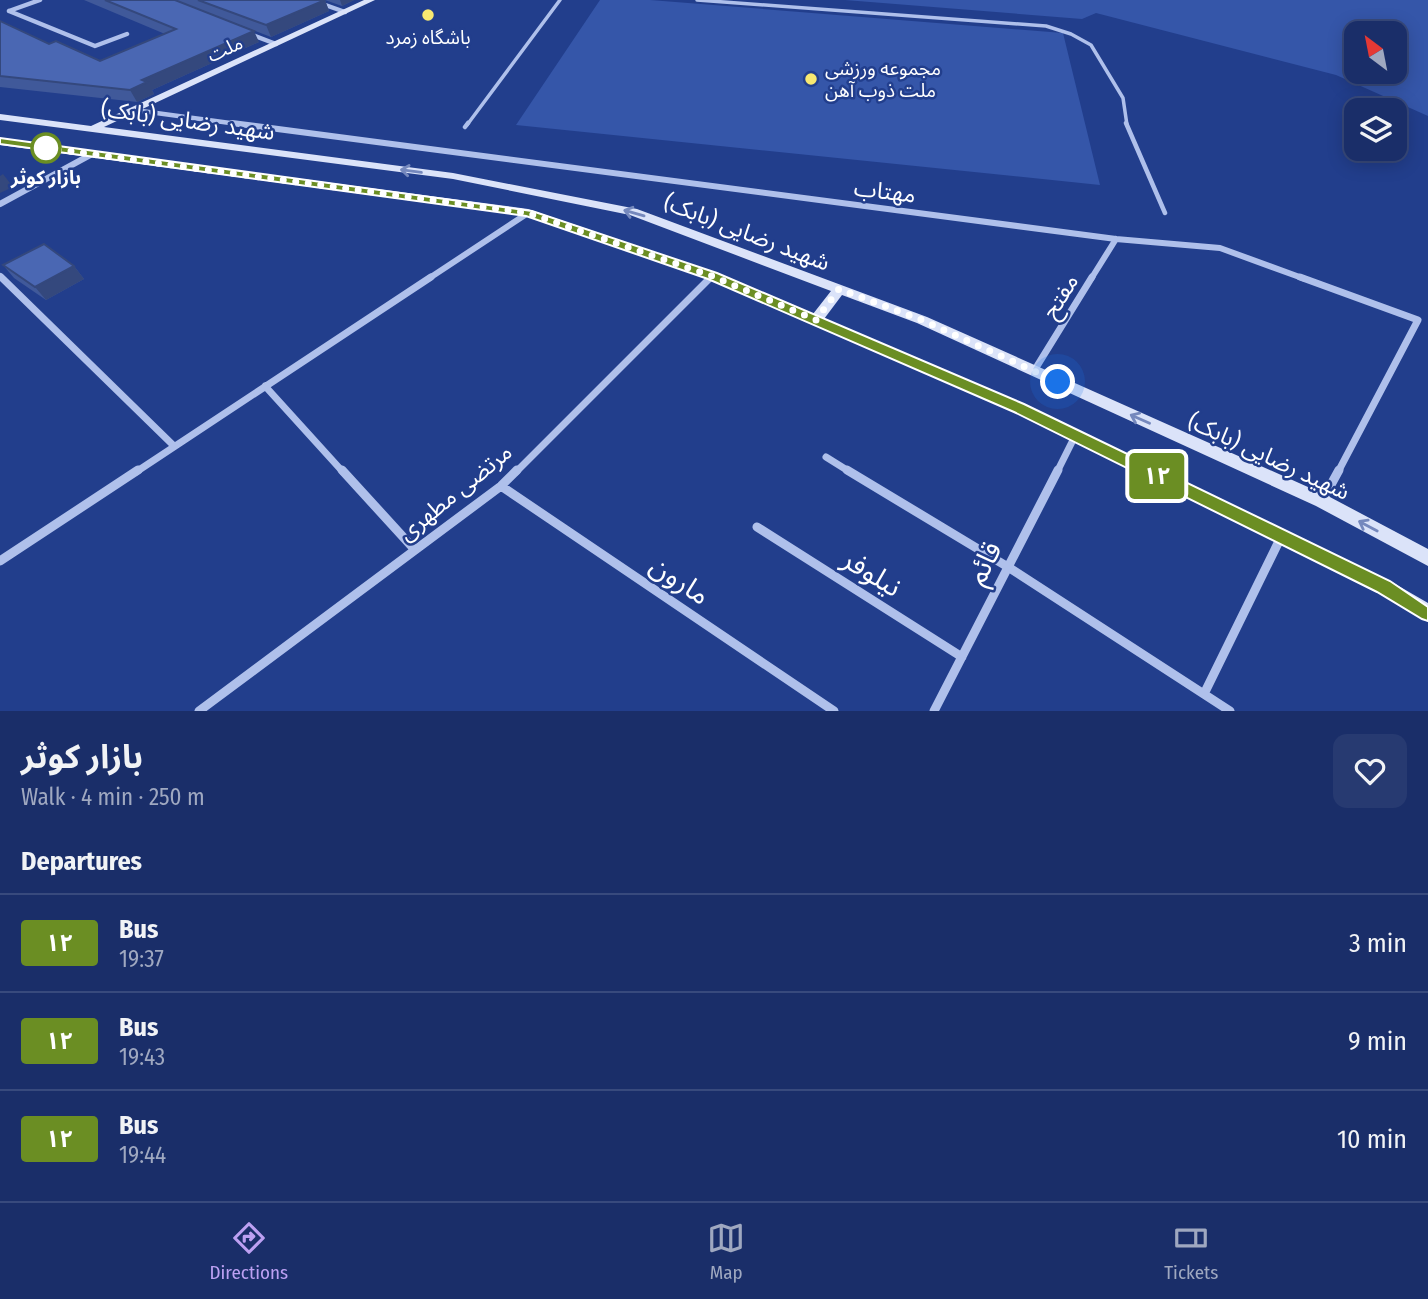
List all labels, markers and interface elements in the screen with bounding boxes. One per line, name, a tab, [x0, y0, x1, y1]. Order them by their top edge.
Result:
marker: باشگاه زمرد	[420, 7, 436, 23]
north arrow	[1344, 21, 1407, 84]
map controls	[1344, 21, 1407, 161]
place label: باشگاه زمرد	[385, 26, 471, 49]
street label: ملت	[204, 31, 246, 67]
place label: مجموعه ورزشی ملت ذوب آهن	[825, 57, 941, 102]
marker: مجموعه ورزشی ملت ذوب آهن	[803, 71, 819, 87]
street label: شهید رضایی (بابک)	[99, 94, 277, 146]
button: layers	[1344, 98, 1407, 161]
marker: بازار کوثر	[31, 133, 61, 163]
one-way arrow	[400, 164, 423, 177]
place label: بازار کوثر	[10, 166, 81, 189]
street label: مهتاب	[853, 173, 917, 209]
street label: شهید رضایی (بابک)	[660, 187, 834, 277]
one-way arrow	[624, 206, 646, 219]
street label: مفتح	[1036, 269, 1087, 325]
your location	[1040, 364, 1075, 399]
street label: شهید رضایی (بابک)	[1184, 406, 1354, 506]
one-way arrow	[1130, 412, 1151, 425]
street label: مرتضی مطهری	[392, 438, 518, 546]
line badge: ۱۲	[1126, 453, 1188, 499]
text: ۱۲	[1143, 462, 1171, 490]
one-way arrow	[1358, 519, 1379, 532]
street label: قائم	[959, 536, 1013, 592]
street label: نیلوفر	[836, 542, 908, 604]
street label: مارون	[644, 548, 716, 612]
button: heart	[1333, 734, 1407, 808]
text: بازار کوثر	[21, 737, 143, 777]
text: Walk · 4 min · 250 m	[21, 783, 205, 811]
text: Departures	[21, 846, 142, 877]
text: Bus	[119, 914, 158, 945]
text: 3 min	[1349, 928, 1407, 959]
text: ۱۲	[46, 929, 73, 957]
text: 19:37	[119, 945, 164, 973]
text: Bus	[119, 1012, 158, 1043]
text: 9 min	[1348, 1026, 1407, 1057]
text: ۱۲	[46, 1027, 73, 1055]
text: 19:43	[119, 1043, 165, 1071]
text: Bus	[119, 1110, 158, 1141]
text: 10 min	[1337, 1124, 1407, 1155]
text: ۱۲	[46, 1125, 73, 1153]
text: 19:44	[119, 1141, 166, 1169]
tab: Directions	[210, 1219, 288, 1284]
tab: Map	[707, 1219, 745, 1284]
tab: Tickets	[1164, 1219, 1218, 1284]

